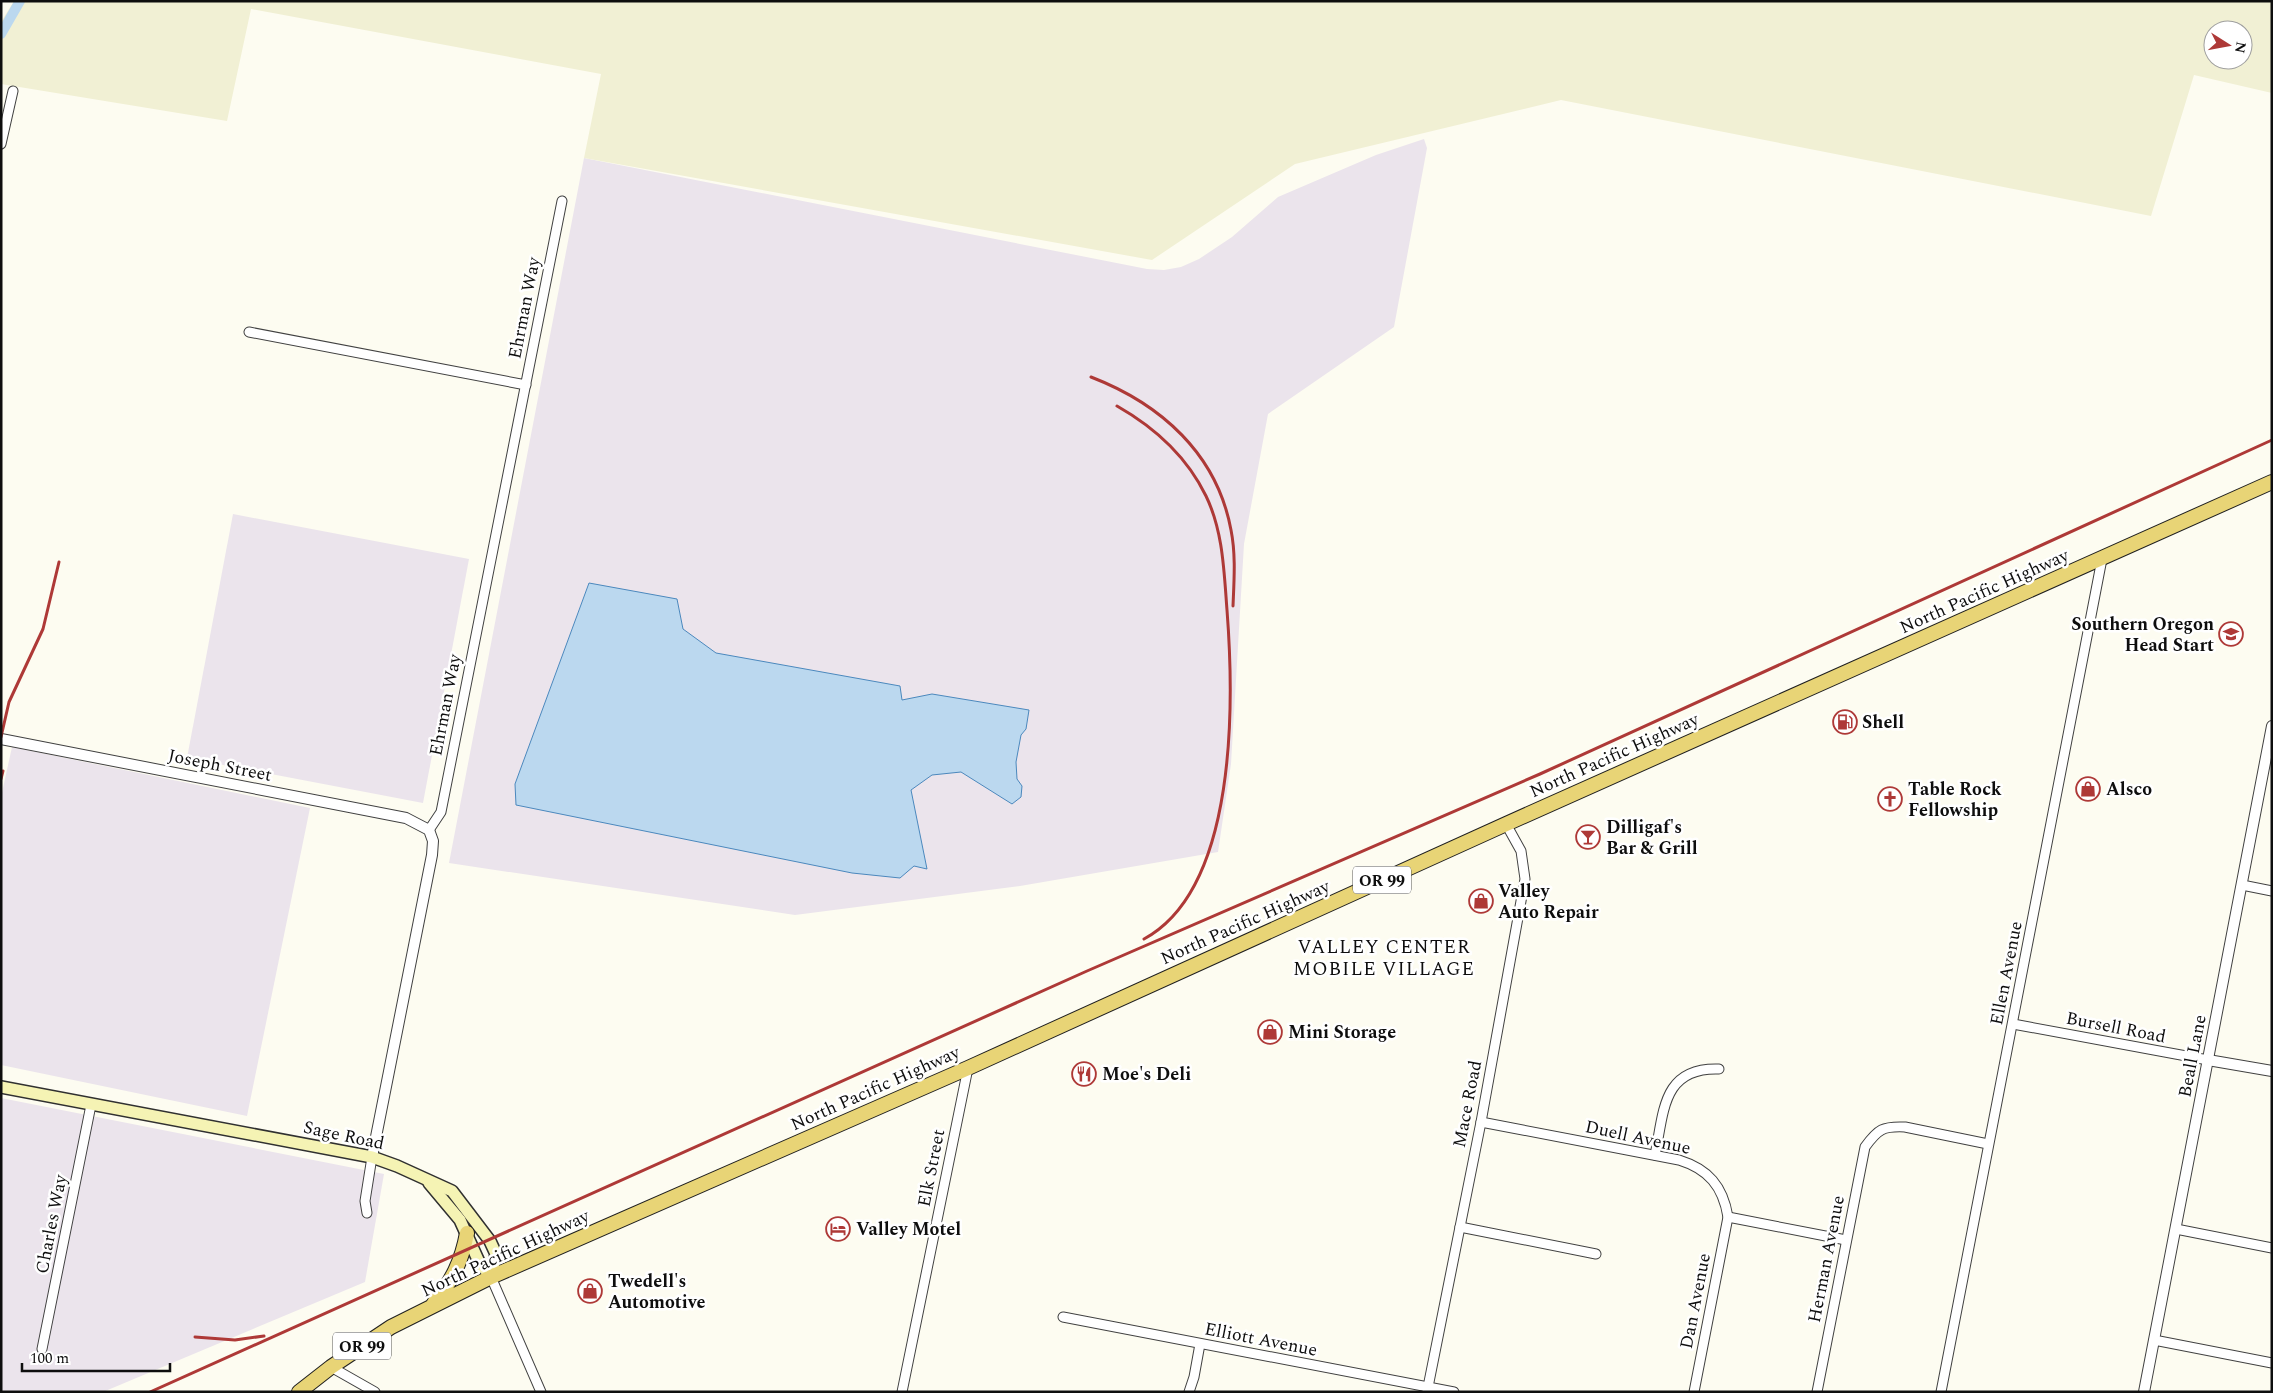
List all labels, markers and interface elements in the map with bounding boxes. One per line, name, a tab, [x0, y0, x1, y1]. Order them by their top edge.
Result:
north arrow	[2203, 20, 2253, 70]
text: N	[2229, 40, 2252, 55]
street label: Ehrman Way	[501, 254, 548, 361]
street label: North Pacific Highway	[1895, 541, 2074, 641]
place label: Southern Oregon Head Start	[2071, 611, 2214, 659]
school or university icon: Southern Oregon Head Start	[2218, 621, 2244, 647]
street label: Ehrman Way	[422, 651, 469, 758]
street label: North Pacific Highway	[1525, 705, 1704, 805]
fuel station icon: Shell	[1832, 709, 1858, 735]
place label: Shell	[1862, 709, 1904, 736]
street label: Joseph Street	[166, 742, 274, 789]
place label: Table Rock Fellowship	[1908, 776, 2002, 824]
shop icon: Alsco	[2075, 776, 2101, 802]
place label: Alsco	[2106, 776, 2152, 803]
church icon: Table Rock Fellowship	[1877, 786, 1903, 812]
place label: Dilligaf's Bar & Grill	[1606, 814, 1698, 862]
bar icon: Dilligaf's Bar & Grill	[1575, 824, 1601, 850]
road number: OR 99	[1353, 866, 1411, 894]
street label: North Pacific Highway	[1156, 872, 1335, 972]
place label: Valley Auto Repair	[1498, 878, 1599, 926]
shop icon: Valley Auto Repair	[1468, 888, 1494, 914]
street label: Ellen Avenue	[1983, 919, 2030, 1027]
district label: VALLEY CENTER MOBILE VILLAGE	[1293, 933, 1475, 984]
street label: Bursell Road	[2064, 1005, 2168, 1050]
street label: Beall Lane	[2171, 1012, 2214, 1100]
shop icon: Mini Storage	[1257, 1019, 1283, 1045]
place label: Mini Storage	[1288, 1019, 1396, 1046]
street label: North Pacific Highway	[786, 1038, 965, 1138]
street label: Mace Road	[1446, 1058, 1489, 1150]
restaurant icon: Moe's Deli	[1071, 1061, 1097, 1087]
place label: Moe's Deli	[1102, 1061, 1191, 1088]
street label: Duell Avenue	[1583, 1113, 1693, 1162]
street label: Sage Road	[301, 1114, 387, 1157]
street label: Elk Street	[911, 1127, 952, 1209]
street label: Charles Way	[29, 1171, 75, 1276]
street label: Herman Avenue	[1801, 1193, 1852, 1325]
street label: North Pacific Highway	[417, 1202, 595, 1304]
hotel icon: Valley Motel	[825, 1216, 851, 1242]
place label: Valley Motel	[856, 1216, 961, 1243]
street label: Dan Avenue	[1673, 1251, 1718, 1351]
place label: Twedell's Automotive	[608, 1268, 705, 1316]
shop icon: Twedell's Automotive	[577, 1278, 603, 1304]
street label: Elliott Avenue	[1202, 1315, 1320, 1364]
road number: OR 99	[333, 1332, 391, 1360]
scale bar	[22, 1340, 170, 1372]
text: 100 m	[30, 1347, 69, 1370]

